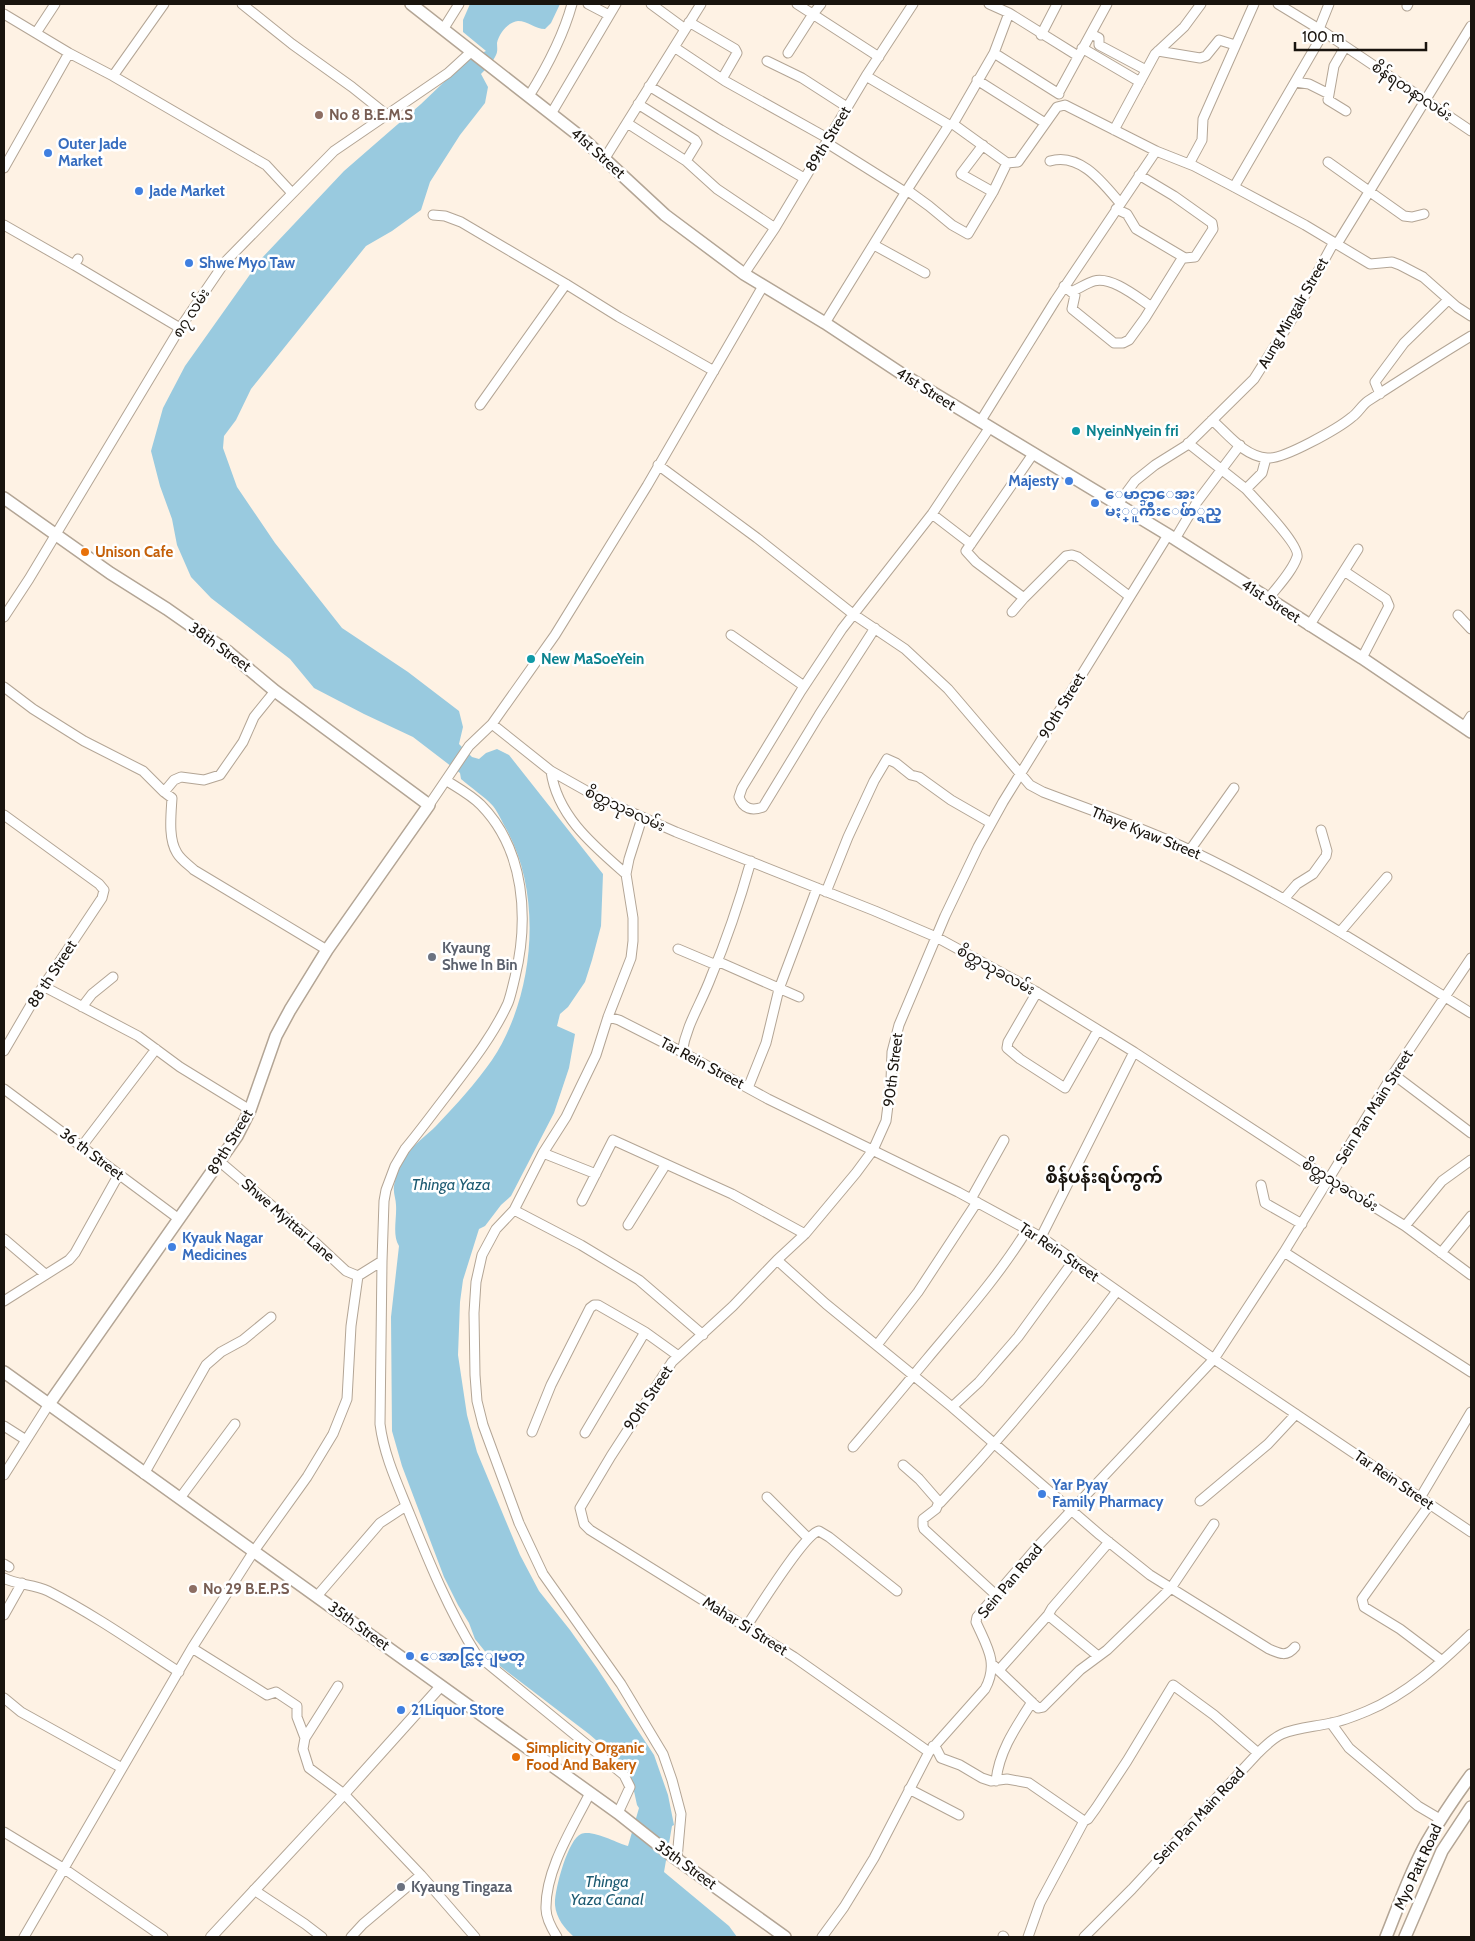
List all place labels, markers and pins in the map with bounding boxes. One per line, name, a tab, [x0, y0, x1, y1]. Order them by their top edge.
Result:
place label: No 8 B.E.M.S	[329, 106, 413, 124]
marker: No 8 B.E.M.S	[313, 109, 325, 121]
place label: Outer Jade Market	[58, 135, 127, 170]
marker: Outer Jade Market	[42, 147, 54, 159]
place label: Jade Market	[148, 182, 225, 200]
marker: Jade Market	[133, 185, 145, 197]
place label: Shwe Myo Taw	[199, 254, 295, 272]
marker: Shwe Myo Taw	[183, 257, 195, 269]
place label: NyeinNyein fri	[1086, 422, 1179, 440]
marker: NyeinNyein fri	[1070, 425, 1082, 437]
place label: Majesty	[1008, 472, 1060, 490]
marker: Majesty	[1063, 475, 1075, 487]
place label: ေမာင္သာေအး မႏ္ူက်ီးေဖ်ာ္ရည္	[1105, 485, 1222, 523]
marker: ေမာင္သာေအး မႏ္ူက်ီးေဖ်ာ္ရည္	[1089, 497, 1101, 509]
place label: Unison Cafe	[95, 543, 173, 561]
marker: Unison Cafe	[79, 546, 91, 558]
place label: New MaSoeYein	[541, 650, 644, 668]
marker: New MaSoeYein	[525, 653, 537, 665]
place label: Kyaung Shwe In Bin	[442, 939, 518, 974]
marker: Kyaung Shwe In Bin	[426, 951, 438, 963]
place label: Kyauk Nagar Medicines	[182, 1229, 263, 1264]
marker: Kyauk Nagar Medicines	[166, 1241, 178, 1253]
place label: Yar Pyay Family Pharmacy	[1051, 1476, 1165, 1511]
marker: Yar Pyay Family Pharmacy	[1036, 1488, 1048, 1500]
place label: No 29 B.E.P.S	[203, 1580, 290, 1598]
marker: No 29 B.E.P.S	[187, 1583, 199, 1595]
place label: ေအာင္လြင္ျမတ္	[420, 1647, 525, 1668]
marker: ေအာင္လြင္ျမတ္	[404, 1650, 416, 1662]
place label: 21Liquor Store	[411, 1701, 504, 1719]
marker: 21Liquor Store	[395, 1704, 407, 1716]
place label: Simplicity Organic Food And Bakery	[526, 1739, 644, 1774]
marker: Simplicity Organic Food And Bakery	[510, 1751, 522, 1763]
place label: Kyaung Tingaza	[411, 1878, 513, 1896]
marker: Kyaung Tingaza	[395, 1881, 407, 1893]

